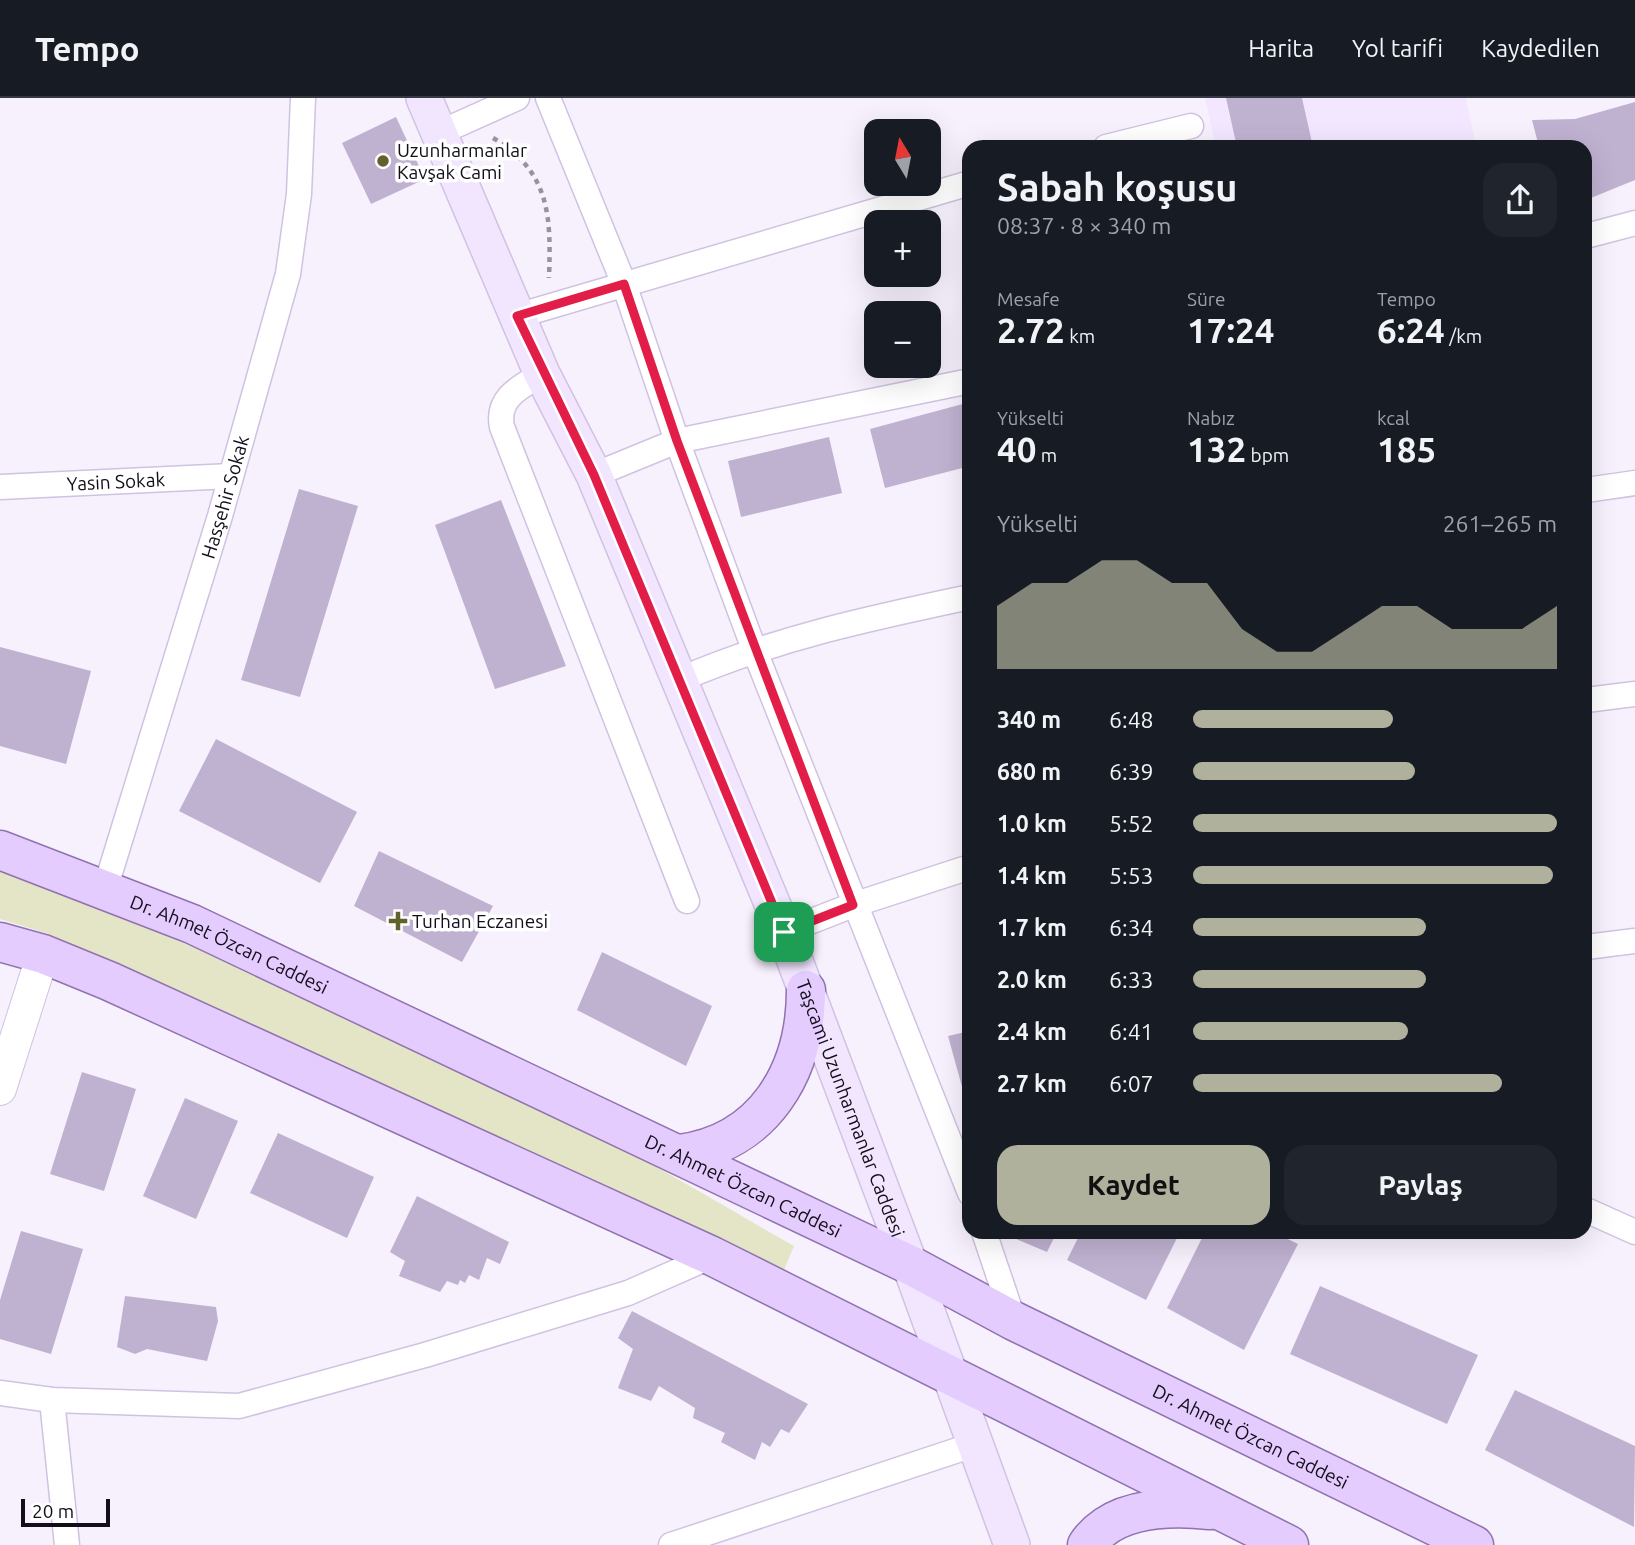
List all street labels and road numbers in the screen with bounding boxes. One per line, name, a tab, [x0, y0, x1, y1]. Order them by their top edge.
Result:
street label: Hasşehir Sokak	[197, 433, 253, 561]
street label: Yasin Sokak	[66, 468, 166, 495]
street label: Dr. Ahmet Özcan Caddesi	[127, 890, 332, 998]
street label: Taşcami Uzunharmanlar Caddesi	[792, 976, 909, 1240]
street label: Dr. Ahmet Özcan Caddesi	[641, 1130, 845, 1242]
street label: Dr. Ahmet Özcan Caddesi	[1149, 1379, 1352, 1493]

